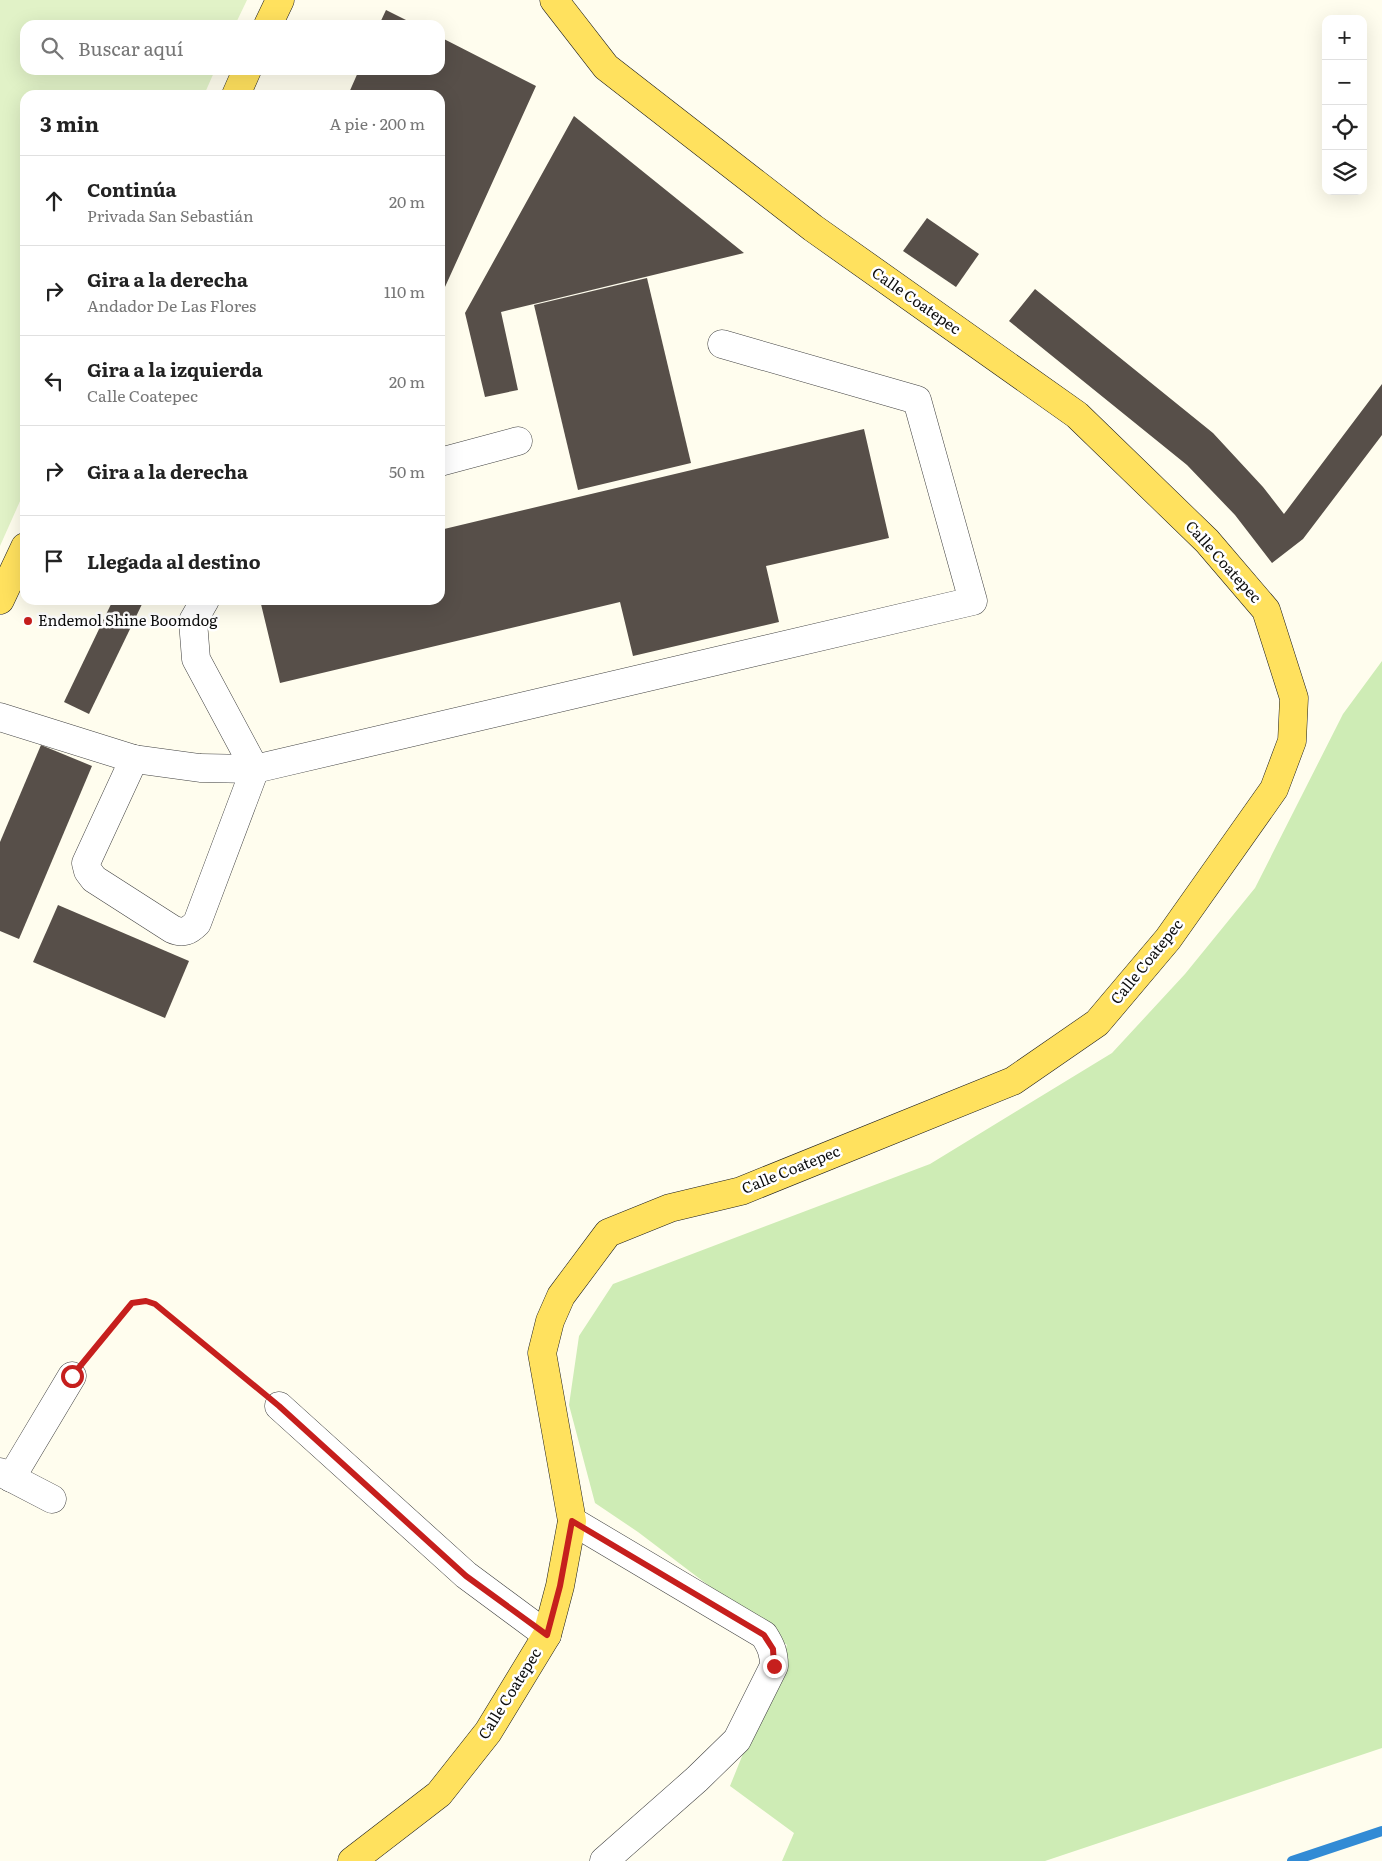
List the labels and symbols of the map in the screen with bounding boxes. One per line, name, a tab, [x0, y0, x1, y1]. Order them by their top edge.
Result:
street label: Calle Coatepec	[868, 260, 967, 339]
street label: Calle Coatepec	[1181, 515, 1268, 608]
place label: Endemol Shine Boomdog	[38, 608, 218, 631]
marker: Endemol Shine Boomdog	[22, 615, 34, 627]
street label: Calle Coatepec	[1104, 913, 1188, 1009]
street label: Calle Coatepec	[738, 1138, 844, 1199]
route start	[61, 1365, 84, 1388]
street label: Calle Coatepec	[471, 1643, 546, 1743]
route end	[763, 1655, 786, 1678]

